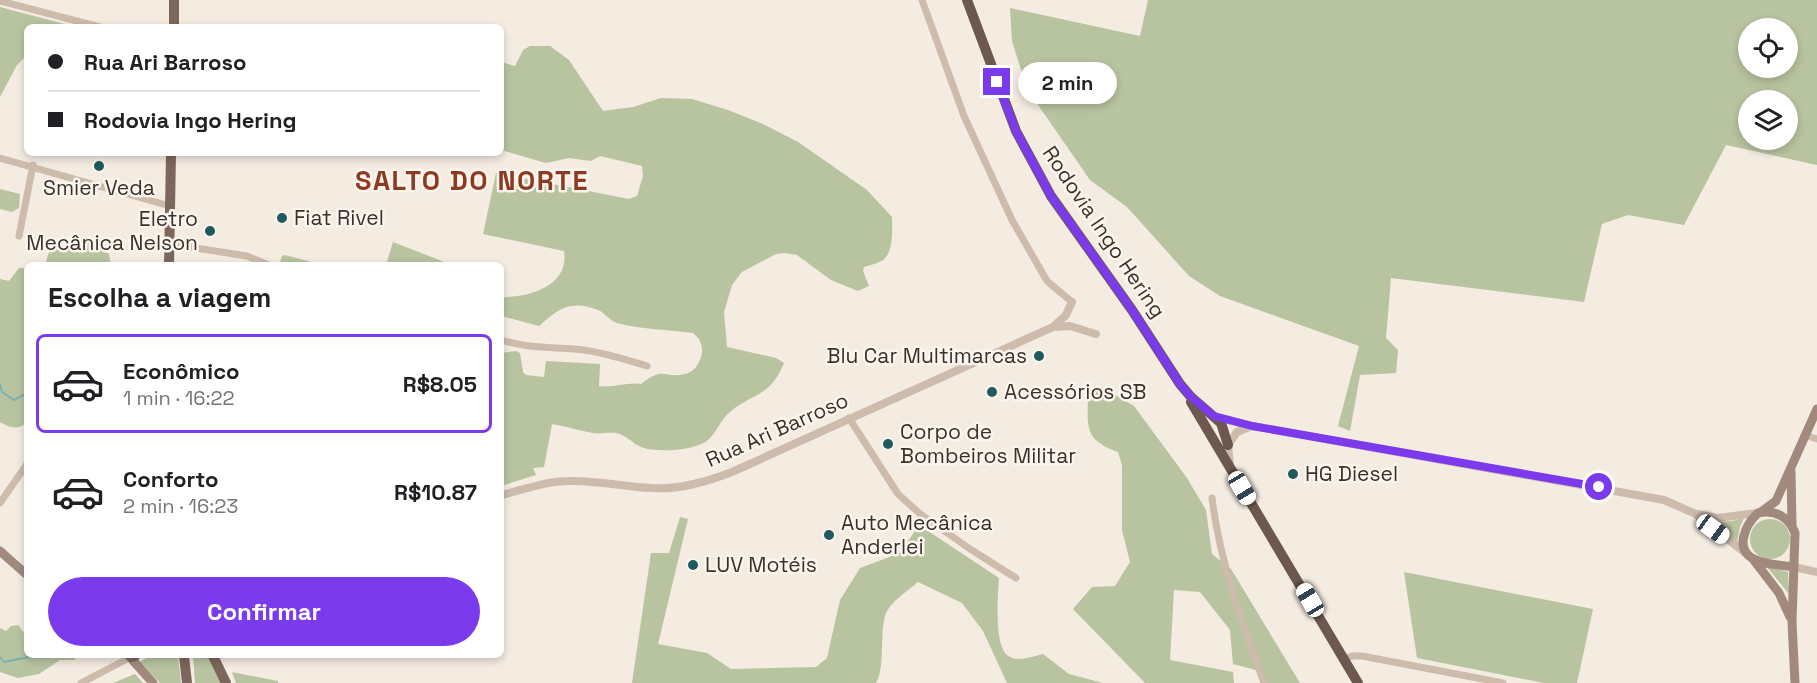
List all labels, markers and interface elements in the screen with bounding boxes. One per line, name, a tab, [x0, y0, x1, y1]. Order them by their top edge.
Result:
map controls	[1738, 18, 1798, 150]
button: locate	[1738, 18, 1798, 78]
text: Rua Ari Barroso	[84, 48, 246, 76]
callout: 2 min	[1018, 61, 1117, 103]
route end	[983, 68, 1010, 95]
text: 2 min	[1042, 70, 1093, 96]
button: layers	[1738, 90, 1798, 150]
text: Rodovia Ingo Hering	[84, 106, 297, 134]
street label: Rodovia Ingo Hering	[1037, 141, 1172, 323]
marker: Smier Veda	[92, 159, 106, 173]
district label: SALTO DO NORTE	[355, 163, 589, 198]
place label: Smier Veda	[43, 174, 155, 201]
place label: Fiat Rivel	[294, 204, 384, 231]
place label: Eletro Mecânica Nelson	[26, 205, 198, 256]
marker: Fiat Rivel	[275, 211, 289, 225]
marker: Eletro Mecânica Nelson	[203, 224, 217, 238]
text: Escolha a viagem	[48, 280, 271, 315]
place label: Blu Car Multimarcas	[827, 342, 1027, 369]
marker: Blu Car Multimarcas	[1032, 349, 1046, 363]
icon: car	[51, 357, 105, 411]
text: Econômico	[123, 357, 240, 385]
text: R$8.05	[403, 370, 477, 398]
place label: Acessórios SB	[1004, 378, 1147, 405]
text: 1 min · 16:22	[123, 385, 235, 411]
marker: Acessórios SB	[985, 385, 999, 399]
street label: Rua Ari Barroso	[701, 386, 852, 473]
place label: Corpo de Bombeiros Militar	[900, 418, 1076, 469]
marker: Corpo de Bombeiros Militar	[881, 437, 895, 451]
place label: HG Diesel	[1305, 460, 1398, 487]
icon: car	[51, 465, 105, 519]
text: Conforto	[123, 465, 218, 493]
marker: HG Diesel	[1286, 467, 1300, 481]
car	[1225, 468, 1259, 508]
route start	[1585, 473, 1612, 500]
text: R$10.87	[394, 478, 477, 506]
text: 2 min · 16:23	[123, 493, 238, 519]
place label: Auto Mecânica Anderlei	[841, 509, 993, 560]
car	[1693, 511, 1733, 547]
marker: Auto Mecânica Anderlei	[822, 528, 836, 542]
place label: LUV Motéis	[705, 551, 817, 578]
marker: LUV Motéis	[686, 558, 700, 572]
button: Confirmar	[48, 577, 480, 646]
car	[1293, 580, 1327, 620]

